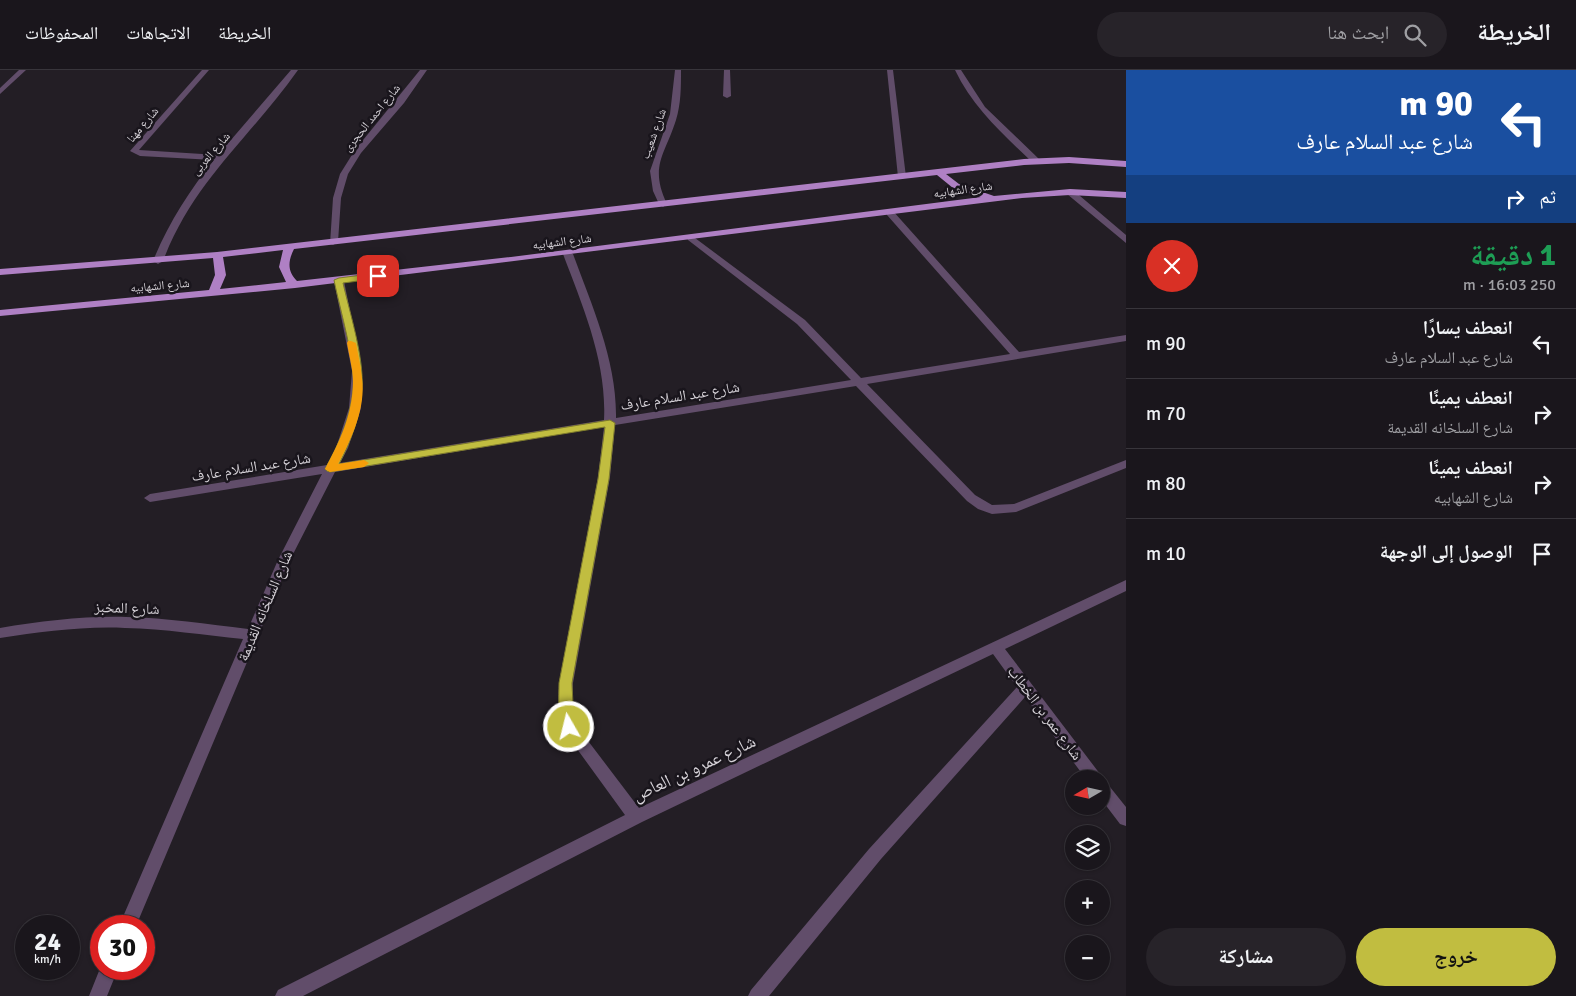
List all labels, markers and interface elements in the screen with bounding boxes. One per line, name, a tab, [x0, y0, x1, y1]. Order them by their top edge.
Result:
search box	[1097, 12, 1447, 57]
text: الخريطة	[1477, 17, 1551, 47]
text: ابحث هنا	[1327, 21, 1389, 45]
icon: search	[1401, 21, 1429, 49]
text: المحفوظات	[25, 22, 98, 44]
text: الاتجاهات	[126, 22, 190, 44]
text: الخريطة	[218, 22, 271, 44]
street label: شارع احمد الحجرى	[340, 81, 404, 155]
text: 90 m	[1399, 82, 1473, 125]
icon: left	[1491, 90, 1556, 155]
street label: شارع مهنا	[124, 104, 162, 146]
street label: شارع شعيب	[638, 107, 670, 161]
text: شارع عبد السلام عارف	[1296, 128, 1473, 155]
street label: شارع العربى	[188, 129, 234, 179]
street label: شارع الشهابيه	[933, 178, 994, 202]
icon: right	[1501, 185, 1529, 213]
text: ثم	[1539, 185, 1556, 209]
street label: شارع الشهابيه	[532, 231, 593, 253]
text: 1 دقيقة	[1470, 237, 1556, 274]
button: close	[1146, 240, 1198, 292]
pin	[357, 255, 399, 297]
icon: arrive	[364, 262, 392, 290]
text: 250 m · 16:03	[1463, 275, 1556, 295]
street label: شارع الشهابيه	[130, 276, 190, 296]
text: انعطف يسارًا	[1423, 316, 1513, 340]
icon: left	[1528, 330, 1556, 358]
text: 90 m	[1146, 332, 1186, 356]
text: شارع عبد السلام عارف	[1384, 348, 1513, 368]
street label: شارع عبد السلام عارف	[619, 378, 741, 415]
text: انعطف يمينًا	[1428, 386, 1513, 410]
icon: right	[1528, 400, 1556, 428]
text: 70 m	[1146, 402, 1186, 426]
text: شارع السلخانه القديمة	[1387, 418, 1513, 438]
street label: شارع عبد السلام عارف	[190, 449, 312, 486]
text: انعطف يمينًا	[1428, 456, 1513, 480]
icon: right	[1528, 470, 1556, 498]
text: 80 m	[1146, 472, 1186, 496]
text: شارع الشهابيه	[1434, 488, 1513, 508]
text: الوصول إلى الوجهة	[1380, 540, 1513, 564]
icon: arrive	[1528, 540, 1556, 568]
text: 10 m	[1146, 542, 1186, 566]
street label: شارع السلخانه القديمة	[234, 548, 297, 664]
street label: شارع المخبز	[93, 598, 160, 619]
street label: شارع عمر بن الخطاب	[1003, 663, 1086, 764]
position arrow	[542, 700, 594, 752]
street label: شارع عمرو بن العاص	[629, 730, 759, 806]
north arrow	[1065, 770, 1110, 815]
map controls	[1065, 770, 1110, 980]
button: layers	[1065, 825, 1110, 870]
button: +	[1065, 880, 1110, 925]
speed limit sign: 30	[90, 915, 155, 980]
text: 24	[34, 926, 61, 957]
button: مشاركة	[1146, 928, 1346, 986]
button: خروج	[1356, 928, 1556, 986]
button: −	[1065, 935, 1110, 980]
text: km/h	[34, 952, 61, 967]

